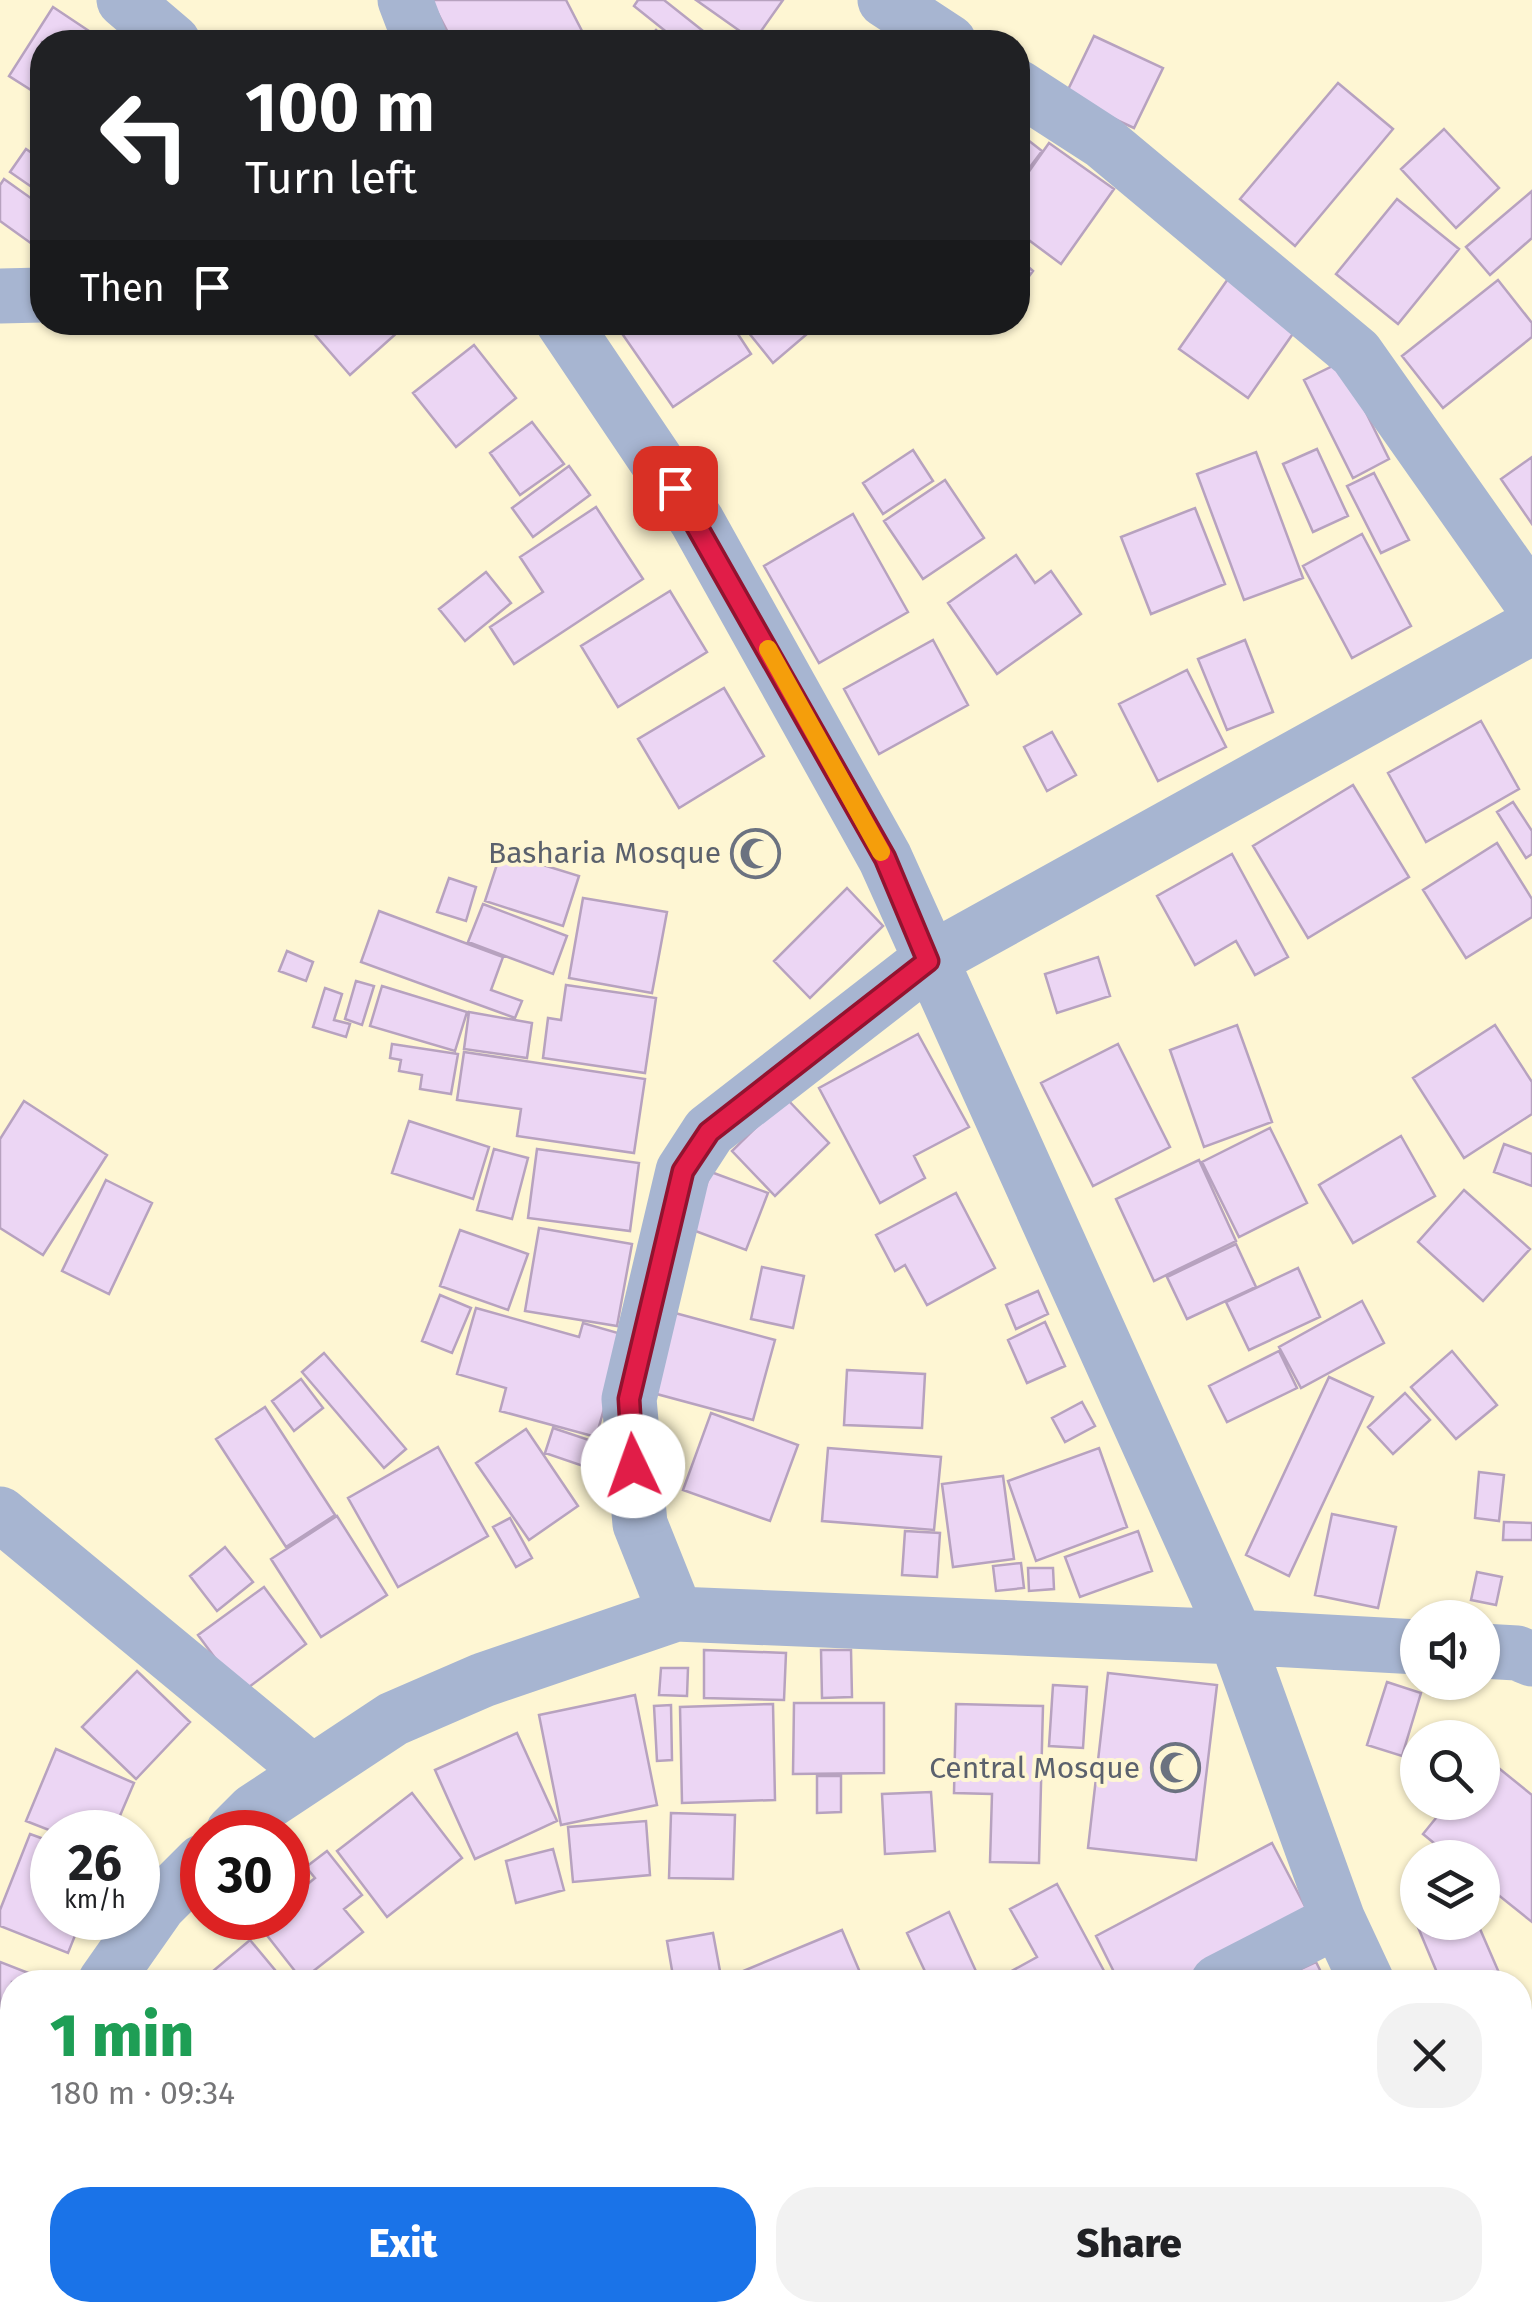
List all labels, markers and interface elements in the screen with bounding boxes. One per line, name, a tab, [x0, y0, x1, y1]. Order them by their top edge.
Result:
text: 100 m	[245, 66, 435, 150]
icon: left	[80, 70, 210, 200]
text: Turn left	[245, 151, 417, 205]
icon: arrive	[185, 260, 240, 315]
text: Then	[80, 265, 165, 311]
pin	[633, 446, 718, 531]
icon: arrive	[648, 461, 703, 516]
mosque icon: Basharia Mosque	[730, 827, 782, 879]
place label: Basharia Mosque	[488, 835, 721, 871]
position arrow	[581, 1414, 685, 1518]
map controls	[1400, 1600, 1500, 1940]
button: sound	[1400, 1600, 1500, 1700]
button: search	[1400, 1720, 1500, 1820]
mosque icon: Central Mosque	[1149, 1742, 1201, 1794]
place label: Central Mosque	[929, 1750, 1140, 1786]
speed limit sign: 30	[180, 1810, 310, 1940]
text: 26	[68, 1833, 122, 1893]
button: layers	[1400, 1840, 1500, 1940]
text: km/h	[64, 1885, 126, 1915]
text: 1 min	[50, 2000, 194, 2072]
button: close	[1377, 2003, 1482, 2108]
text: 180 m · 09:34	[50, 2074, 235, 2112]
button: Exit	[50, 2187, 756, 2302]
button: Share	[776, 2187, 1482, 2302]

